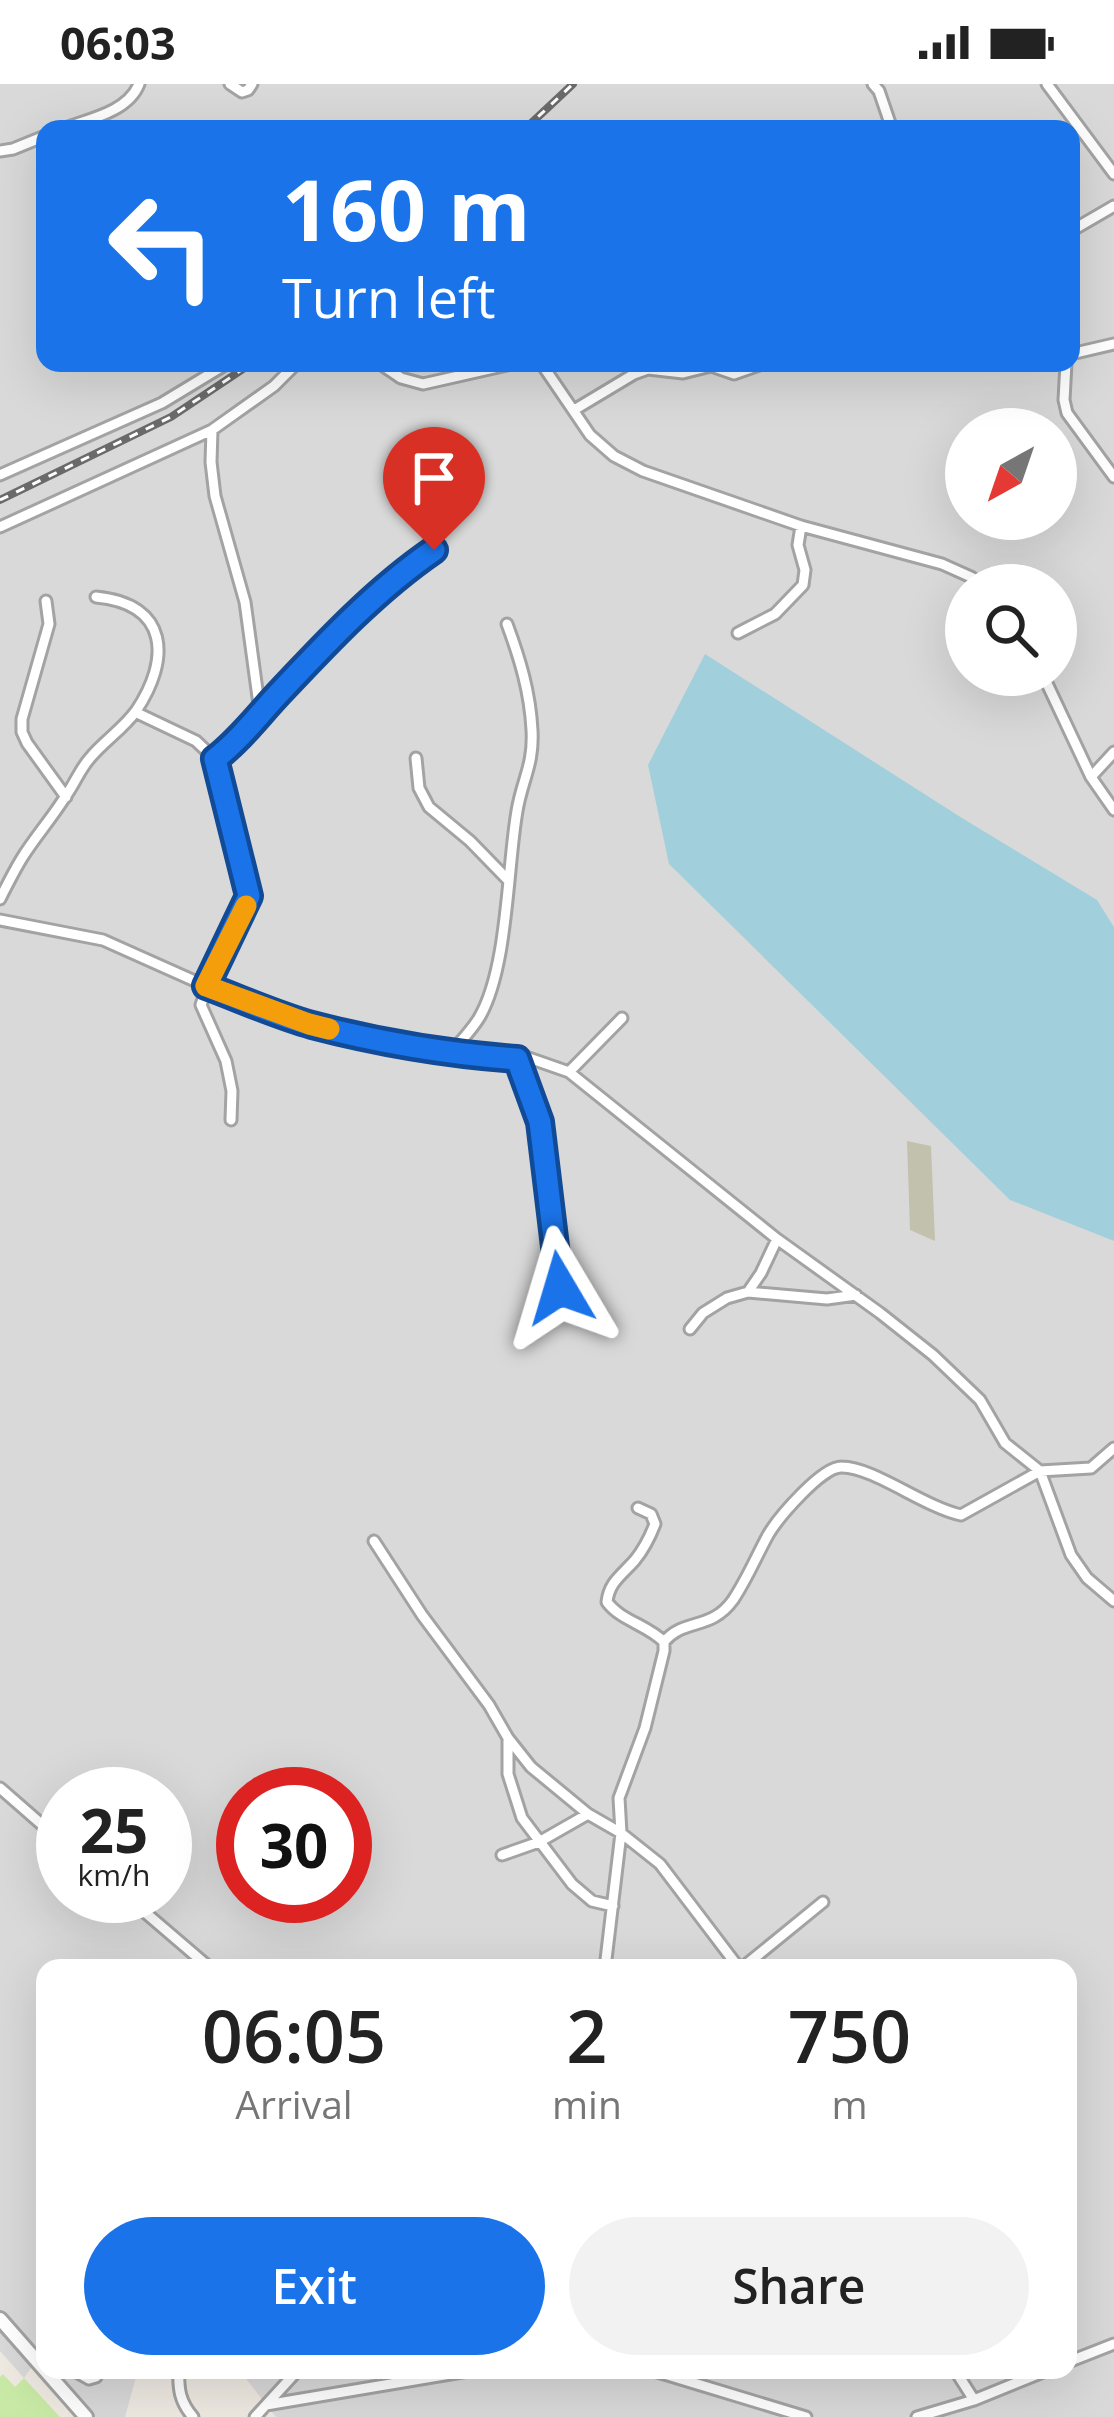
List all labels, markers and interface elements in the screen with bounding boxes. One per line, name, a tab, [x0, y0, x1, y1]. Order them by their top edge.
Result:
text: 06:03	[60, 12, 176, 73]
text: 160 m	[282, 151, 530, 266]
icon: left	[84, 168, 240, 324]
text: Turn left	[282, 260, 495, 334]
north arrow	[945, 408, 1077, 540]
map controls	[945, 408, 1077, 696]
pin	[383, 427, 485, 550]
icon: arrive	[401, 445, 467, 511]
button: search	[945, 564, 1077, 696]
position arrow	[497, 1225, 623, 1351]
speed limit sign: 30	[216, 1767, 372, 1923]
text: 25	[80, 1789, 148, 1871]
text: km/h	[78, 1854, 150, 1895]
text: 06:05	[202, 1986, 386, 2084]
text: 2	[566, 1986, 608, 2084]
text: 750	[788, 1986, 911, 2084]
text: Arrival	[235, 2077, 353, 2130]
text: min	[552, 2077, 622, 2130]
text: m	[831, 2077, 867, 2130]
button: Exit	[84, 2217, 545, 2355]
button: Share	[569, 2217, 1029, 2355]

